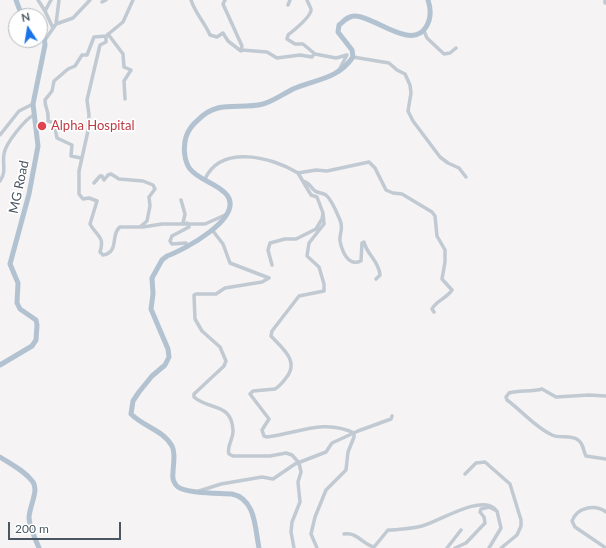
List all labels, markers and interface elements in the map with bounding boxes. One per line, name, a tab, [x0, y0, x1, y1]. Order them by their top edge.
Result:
north arrow	[8, 8, 48, 48]
text: N	[20, 10, 31, 24]
place label: Alpha Hospital	[51, 118, 134, 134]
marker: Alpha Hospital	[36, 120, 48, 132]
street label: MG Road	[6, 159, 32, 215]
scale bar	[10, 514, 123, 540]
text: 200 m	[15, 521, 49, 536]

